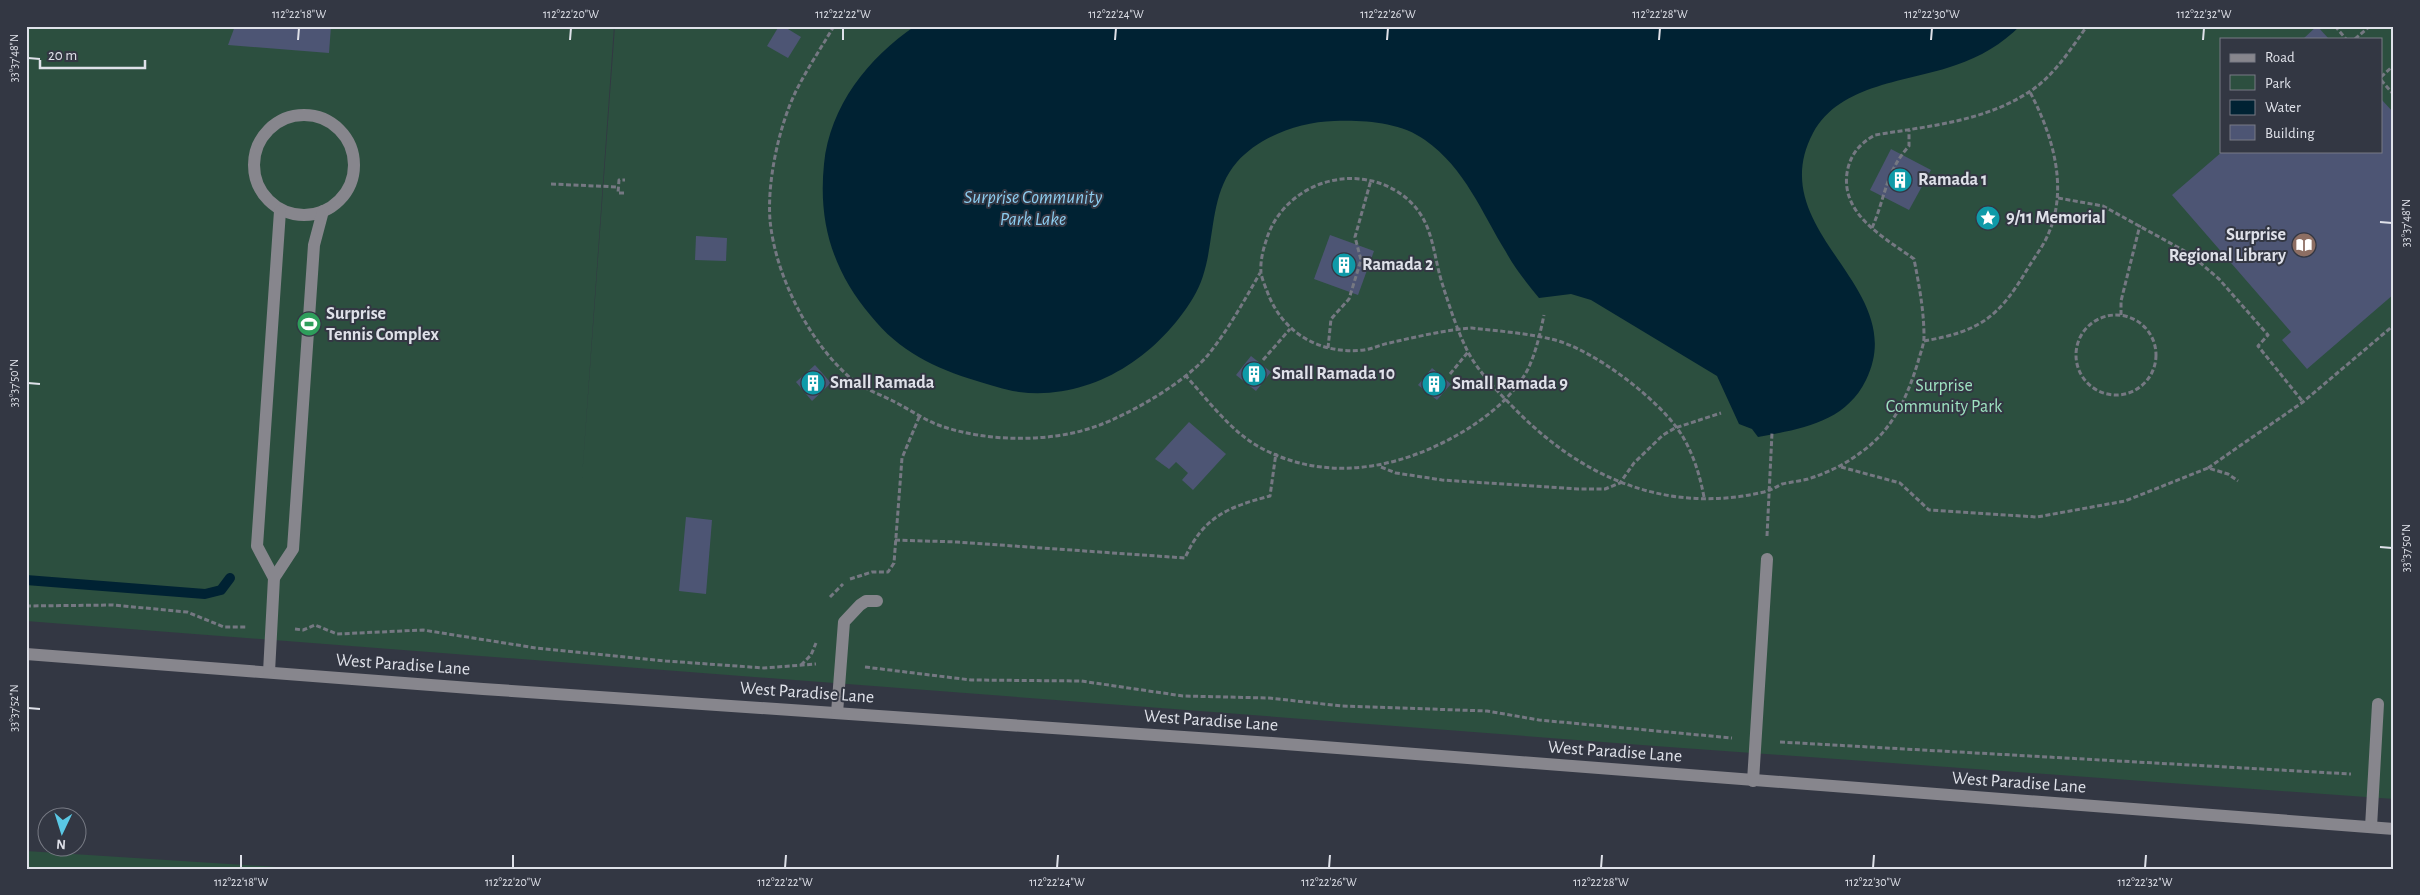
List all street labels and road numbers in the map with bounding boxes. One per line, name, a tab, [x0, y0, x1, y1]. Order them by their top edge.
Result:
street label: West Paradise Lane	[335, 651, 471, 679]
street label: West Paradise Lane	[739, 679, 875, 707]
street label: West Paradise Lane	[1143, 707, 1279, 735]
street label: West Paradise Lane	[1547, 738, 1683, 766]
street label: West Paradise Lane	[1951, 769, 2087, 797]

